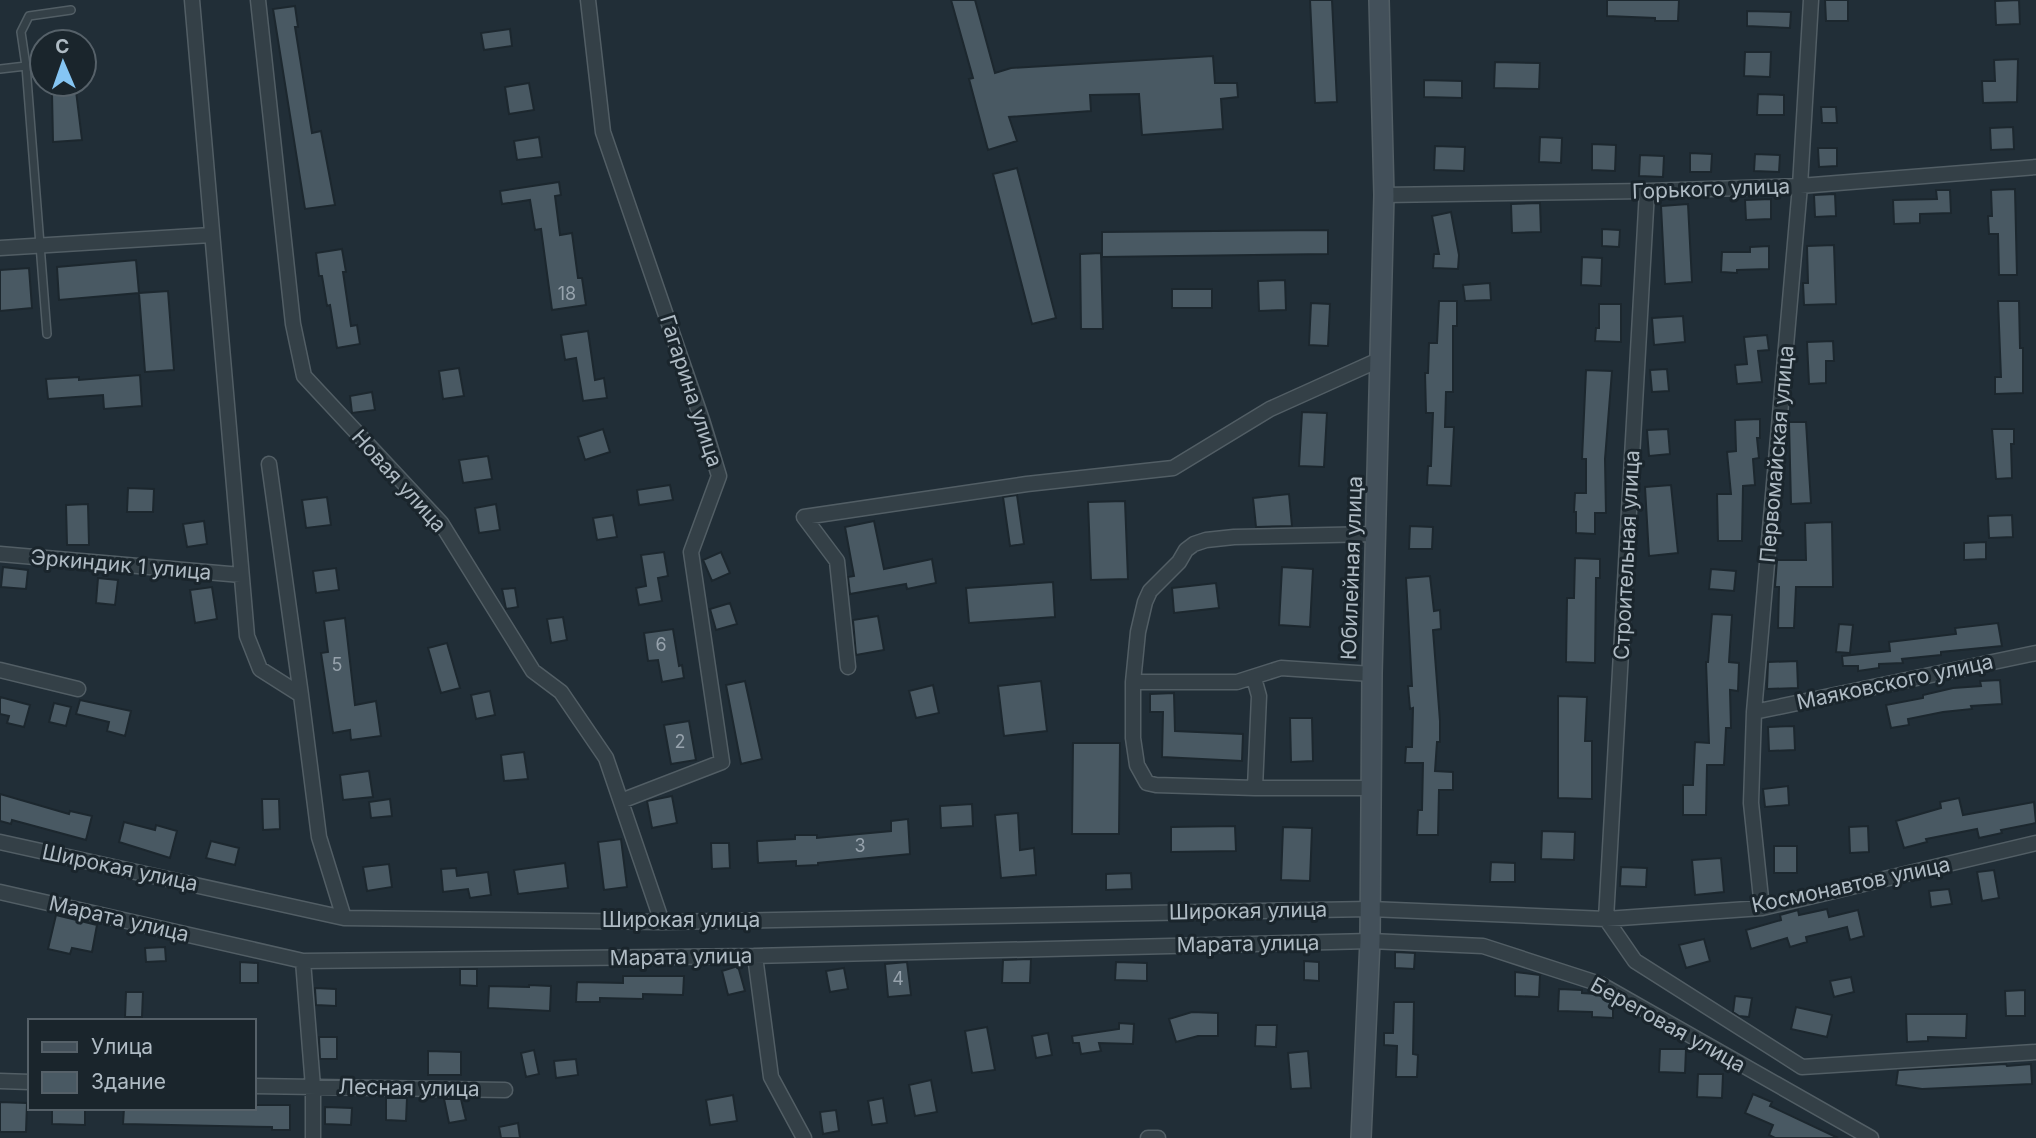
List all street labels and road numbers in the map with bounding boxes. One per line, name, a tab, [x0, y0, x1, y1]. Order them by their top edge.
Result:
street label: Горького улица	[1632, 173, 1790, 204]
street label: Гагарина улица	[655, 312, 728, 470]
street label: Первомайская улица	[1755, 344, 1798, 564]
street label: Новая улица	[347, 424, 452, 537]
street label: Строительная улица	[1609, 449, 1644, 661]
street label: Юбилейная улица	[1336, 475, 1367, 661]
street label: Эркиндик 1 улица	[30, 544, 213, 585]
street label: Маяковского улица	[1794, 648, 1995, 715]
street label: Широкая улица	[40, 839, 200, 896]
street label: Космонавтов улица	[1749, 851, 1952, 918]
street label: Марата улица	[47, 890, 191, 947]
street label: Широкая улица	[1169, 897, 1327, 924]
street label: Широкая улица	[602, 907, 760, 932]
street label: Марата улица	[1176, 930, 1320, 957]
street label: Марата улица	[609, 943, 753, 970]
street label: Береговая улица	[1586, 972, 1750, 1077]
street label: Лесная улица	[338, 1074, 480, 1101]

